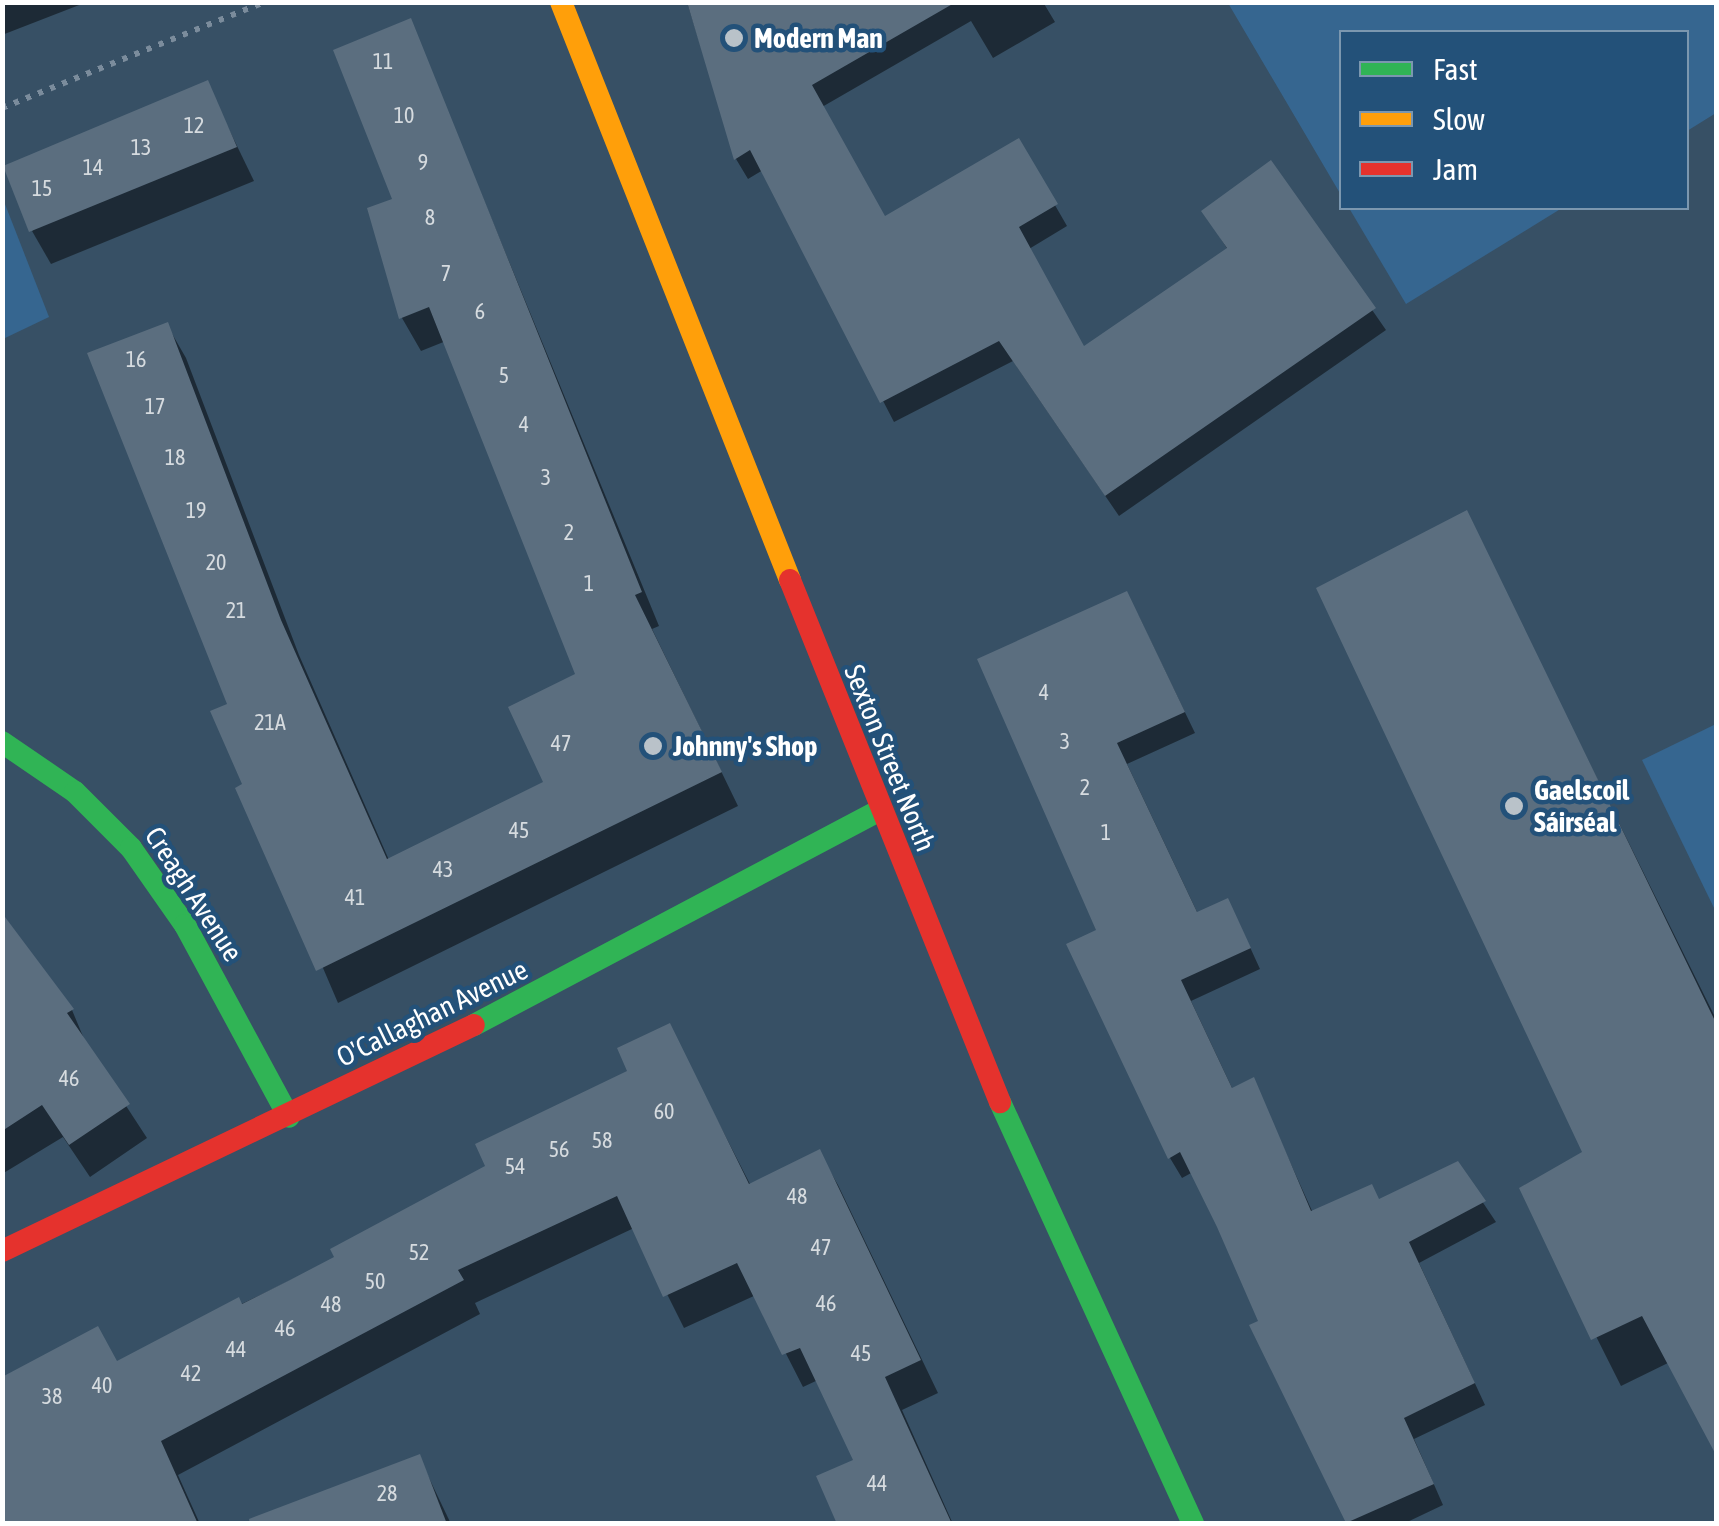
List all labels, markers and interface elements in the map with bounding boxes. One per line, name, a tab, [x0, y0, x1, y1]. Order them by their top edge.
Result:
place label: Modern Man	[754, 21, 883, 55]
marker: Modern Man	[723, 27, 745, 49]
legend	[1339, 30, 1689, 210]
house number: 11	[373, 49, 393, 75]
text: Fast	[1433, 52, 1478, 86]
text: Slow	[1433, 102, 1485, 136]
house number: 10	[394, 103, 414, 129]
house number: 12	[184, 113, 204, 139]
house number: 13	[131, 135, 151, 161]
house number: 9	[418, 150, 428, 176]
text: Jam	[1433, 152, 1478, 186]
house number: 14	[83, 155, 103, 181]
house number: 15	[32, 176, 52, 202]
house number: 8	[425, 205, 435, 231]
house number: 7	[441, 261, 451, 287]
house number: 6	[475, 299, 485, 325]
house number: 16	[126, 347, 146, 373]
house number: 5	[499, 363, 509, 389]
house number: 17	[145, 394, 165, 420]
house number: 4	[519, 412, 529, 438]
house number: 18	[165, 445, 185, 471]
house number: 3	[541, 465, 551, 491]
house number: 19	[186, 498, 206, 524]
house number: 2	[564, 520, 574, 546]
house number: 20	[206, 550, 226, 576]
house number: 1	[584, 571, 594, 597]
house number: 21	[226, 598, 246, 624]
street label: Sexton Street North	[837, 660, 943, 856]
house number: 4	[1039, 680, 1049, 706]
house number: 21A	[254, 710, 286, 736]
place label: Johnny's Shop	[673, 729, 817, 763]
house number: 3	[1060, 729, 1070, 755]
house number: 47	[551, 731, 571, 757]
marker: Johnny's Shop	[642, 735, 664, 757]
place label: Gaelscoil Sáirséal	[1534, 773, 1629, 839]
house number: 2	[1080, 775, 1090, 801]
marker: Gaelscoil Sáirséal	[1503, 795, 1525, 817]
house number: 45	[509, 818, 529, 844]
street label: Creagh Avenue	[138, 820, 250, 968]
house number: 1	[1101, 820, 1111, 846]
house number: 43	[433, 857, 453, 883]
house number: 41	[345, 885, 365, 911]
street label: O'Callaghan Avenue	[331, 952, 533, 1074]
house number: 46	[59, 1066, 79, 1092]
house number: 60	[654, 1099, 674, 1125]
house number: 58	[592, 1128, 612, 1154]
house number: 56	[549, 1137, 569, 1163]
house number: 54	[505, 1154, 525, 1180]
house number: 48	[787, 1184, 807, 1210]
house number: 47	[811, 1235, 831, 1261]
house number: 52	[409, 1240, 429, 1266]
house number: 50	[365, 1269, 385, 1295]
house number: 46	[816, 1291, 836, 1317]
house number: 48	[321, 1292, 341, 1318]
house number: 46	[275, 1316, 295, 1342]
house number: 44	[226, 1337, 246, 1363]
house number: 45	[851, 1341, 871, 1367]
house number: 42	[181, 1361, 201, 1387]
house number: 40	[92, 1373, 112, 1399]
house number: 38	[42, 1384, 62, 1410]
house number: 44	[867, 1471, 887, 1497]
house number: 28	[377, 1481, 397, 1507]

